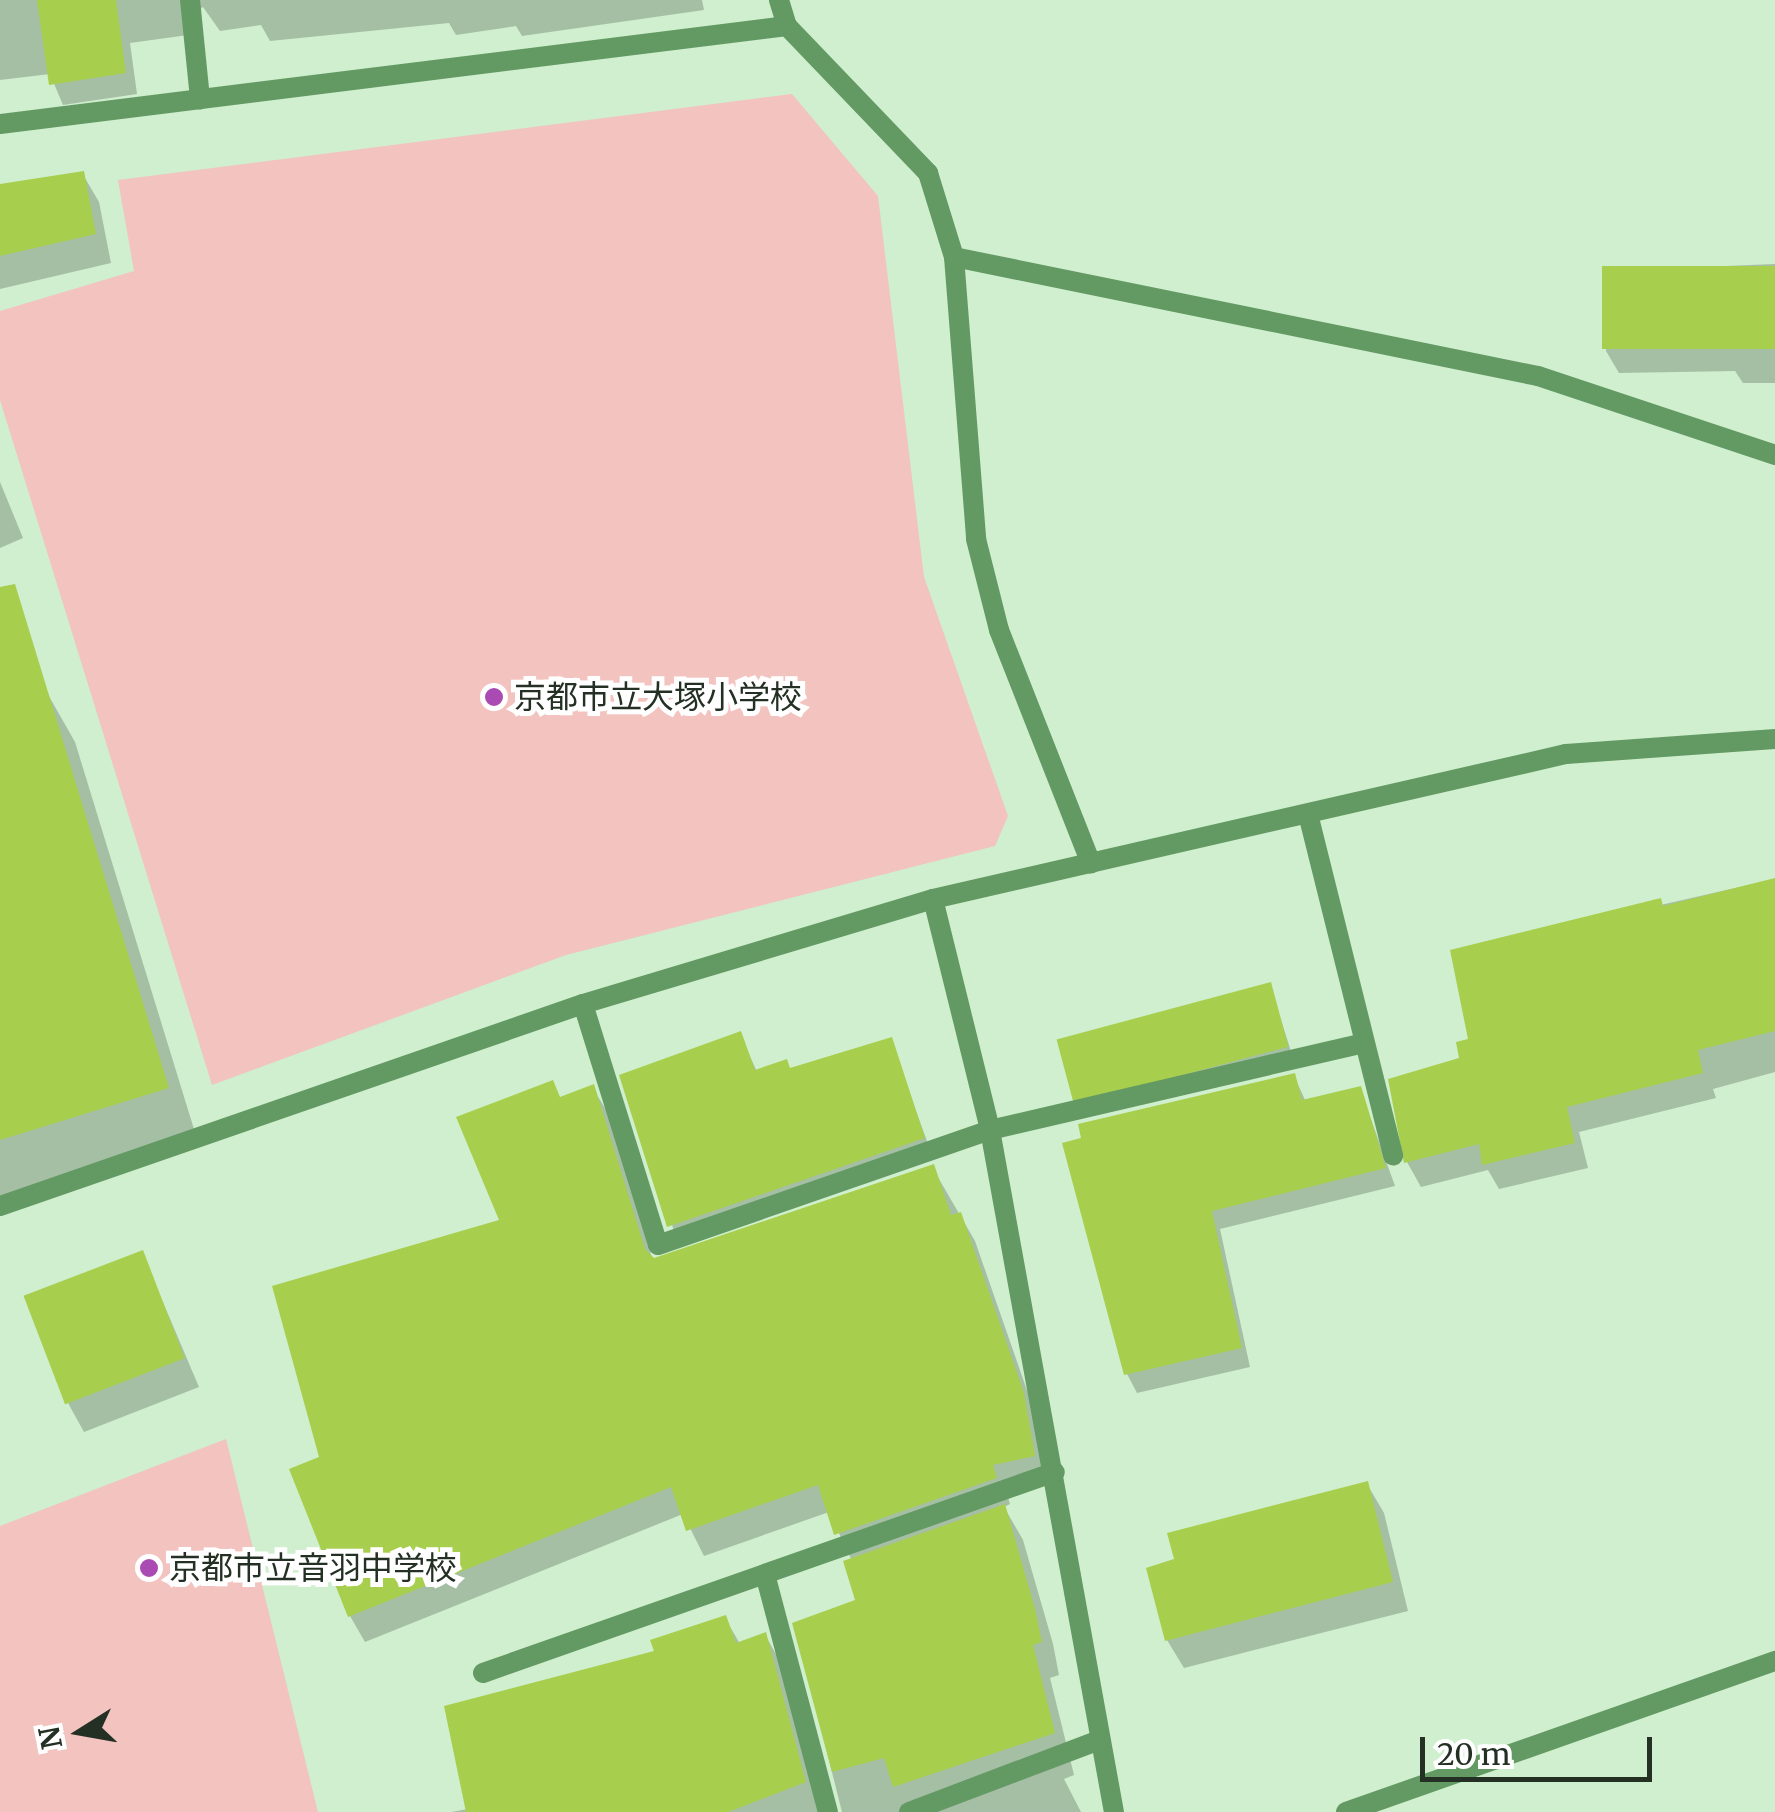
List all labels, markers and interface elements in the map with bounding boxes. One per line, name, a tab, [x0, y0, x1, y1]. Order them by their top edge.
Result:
place label: 京都市立大塚小学校	[514, 678, 802, 716]
marker: 京都市立大塚小学校	[483, 686, 505, 708]
place label: 京都市立音羽中学校	[169, 1549, 457, 1587]
marker: 京都市立音羽中学校	[138, 1557, 160, 1579]
north arrow	[30, 1682, 130, 1782]
scale bar	[1425, 1717, 1658, 1779]
text: N	[31, 1723, 70, 1752]
text: 20 m	[1437, 1735, 1510, 1773]

